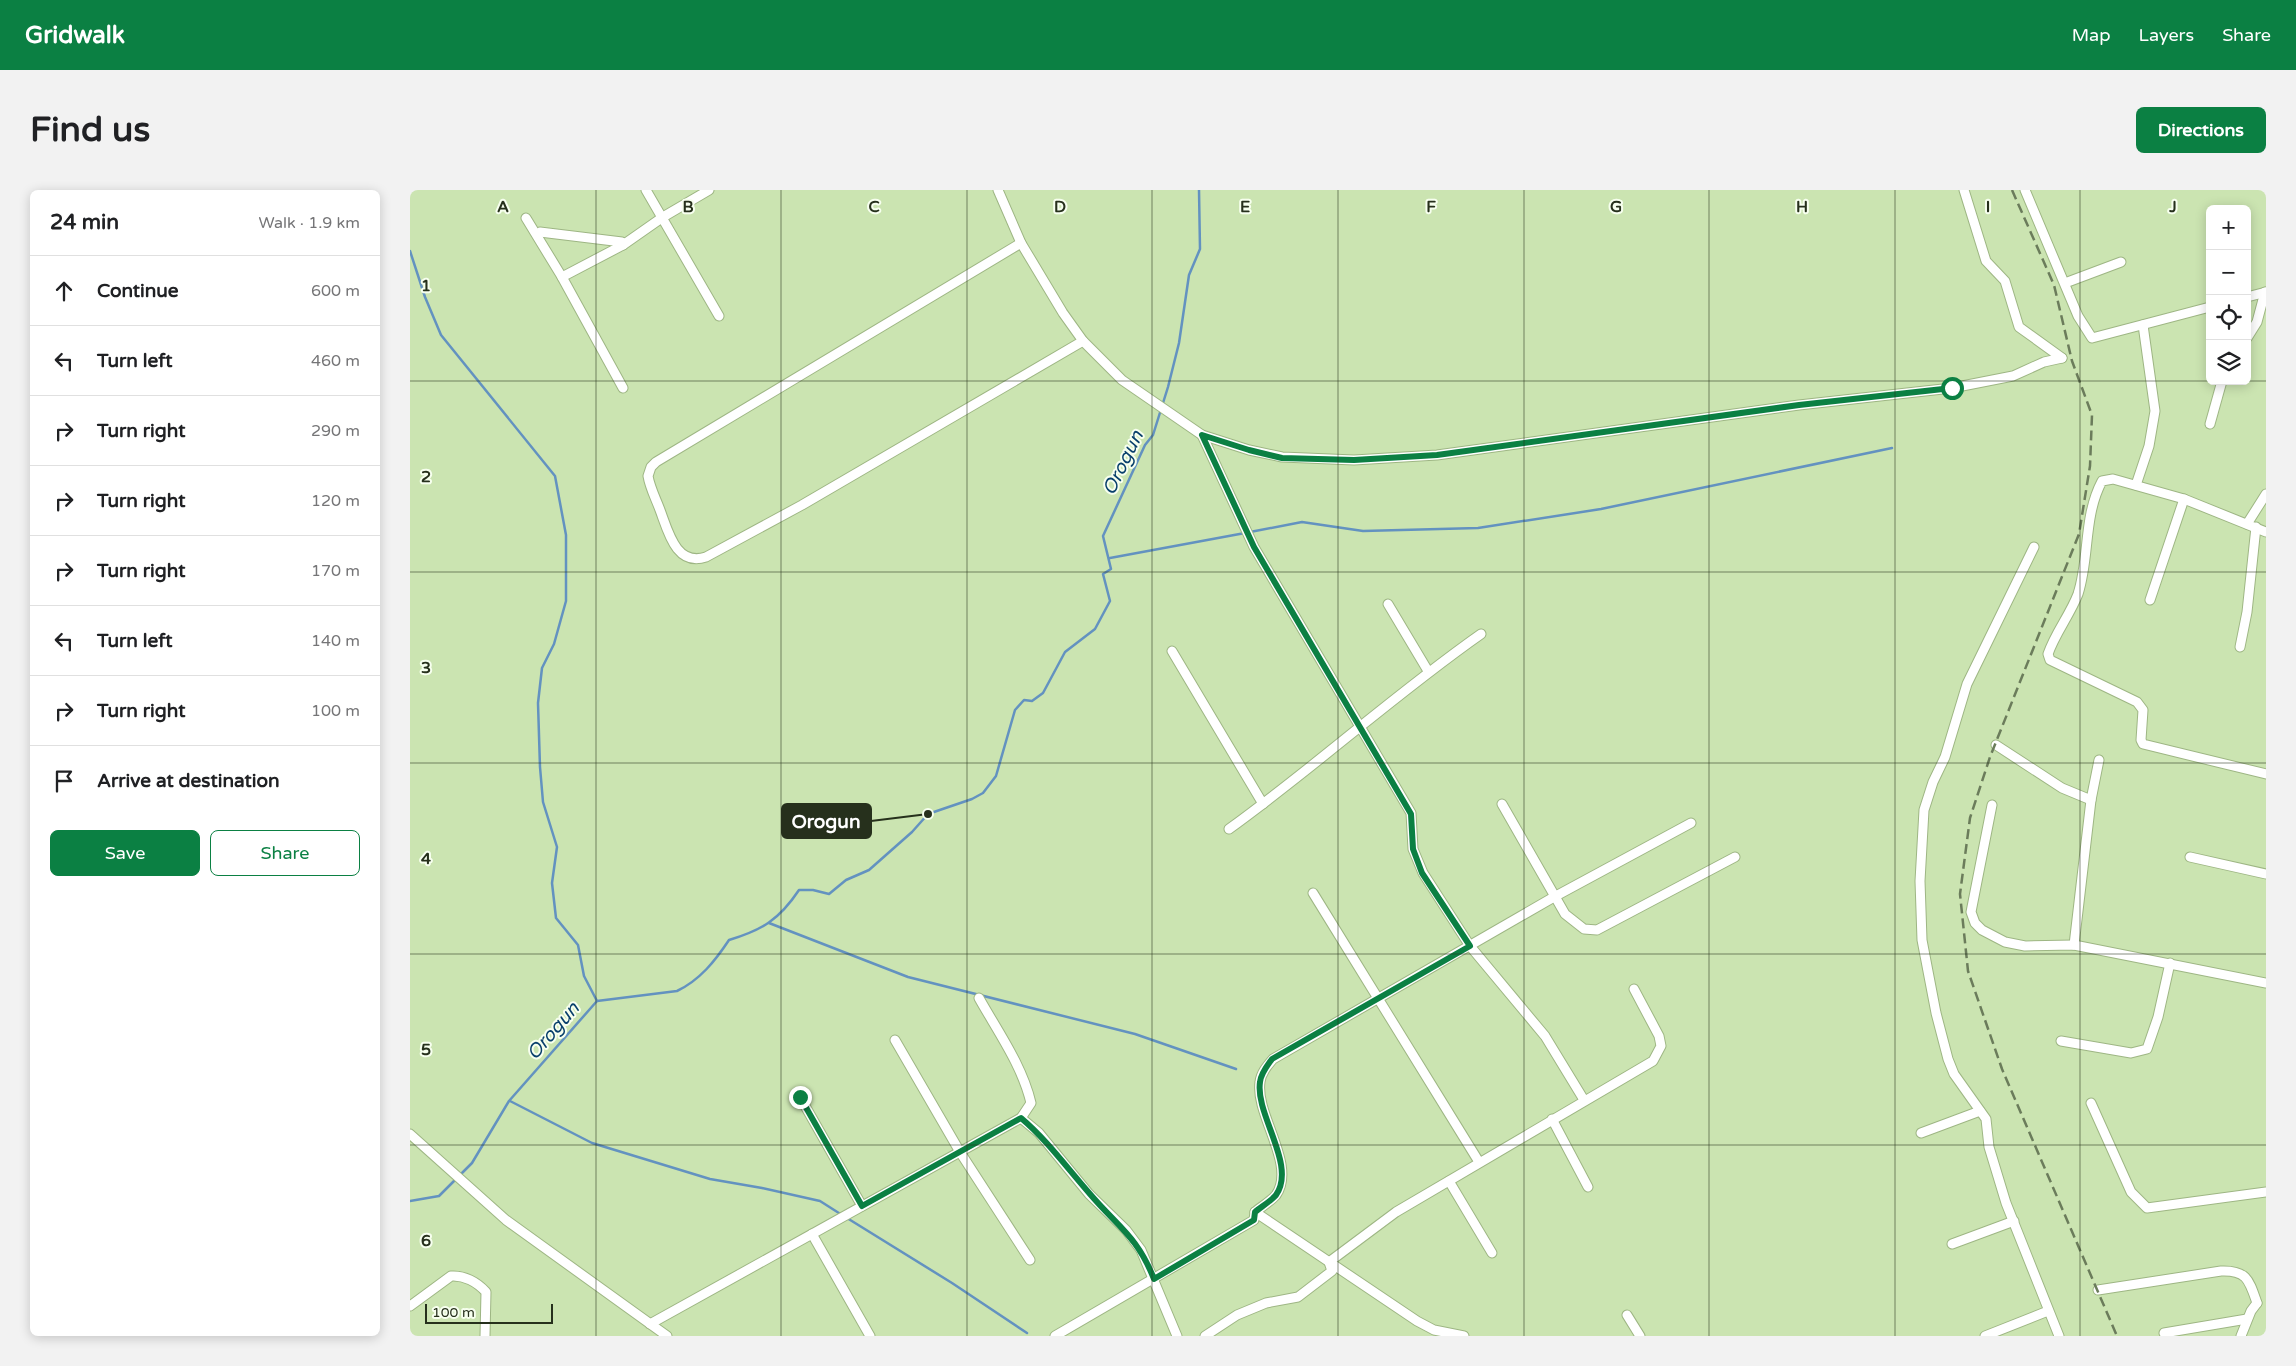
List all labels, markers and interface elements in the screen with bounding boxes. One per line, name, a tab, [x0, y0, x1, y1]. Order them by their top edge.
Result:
text: Gridwalk	[25, 21, 125, 50]
text: Map	[2072, 24, 2111, 46]
text: Layers	[2139, 24, 2194, 46]
text: Share	[2222, 24, 2271, 46]
button: Directions	[2136, 107, 2266, 153]
text: Find us	[30, 109, 150, 151]
text: A	[497, 197, 509, 217]
text: B	[682, 197, 694, 217]
text: C	[868, 197, 880, 217]
text: D	[1054, 197, 1066, 217]
text: E	[1240, 197, 1250, 217]
text: F	[1426, 197, 1436, 217]
text: G	[1610, 197, 1622, 217]
text: H	[1796, 197, 1808, 217]
text: I	[1986, 197, 1990, 217]
text: J	[2168, 197, 2177, 217]
map controls	[2206, 205, 2251, 385]
button: +	[2206, 205, 2251, 250]
text: 24 min	[50, 210, 119, 235]
text: Walk · 1.9 km	[258, 213, 360, 233]
button: −	[2206, 250, 2251, 295]
text: 1	[421, 276, 431, 296]
icon: ahead	[50, 277, 78, 305]
text: Continue	[97, 280, 179, 302]
text: 600 m	[311, 281, 360, 301]
button: locate	[2206, 295, 2251, 340]
button: layers	[2206, 340, 2251, 385]
icon: left	[50, 347, 78, 375]
text: Turn left	[97, 350, 173, 372]
text: 460 m	[311, 351, 360, 371]
route start	[1941, 377, 1964, 400]
icon: right	[50, 417, 78, 445]
text: Turn right	[97, 420, 185, 442]
text: 290 m	[311, 421, 360, 441]
water label: Orogun	[1098, 427, 1148, 499]
text: 2	[421, 467, 431, 487]
icon: right	[50, 487, 78, 515]
text: Turn right	[97, 490, 185, 512]
text: 120 m	[311, 491, 360, 511]
icon: right	[50, 557, 78, 585]
text: Turn right	[97, 560, 185, 582]
text: 170 m	[311, 561, 360, 581]
icon: left	[50, 627, 78, 655]
text: Turn left	[97, 630, 173, 652]
text: 140 m	[311, 631, 360, 651]
text: 3	[421, 658, 431, 678]
icon: right	[50, 697, 78, 725]
text: Turn right	[97, 700, 185, 722]
text: 100 m	[311, 701, 360, 721]
icon: arrive	[50, 767, 78, 795]
text: Arrive at destination	[97, 770, 280, 792]
callout: Orogun	[782, 804, 871, 838]
text: Orogun	[792, 811, 860, 834]
button: Save	[50, 830, 200, 876]
button: Share	[210, 830, 360, 876]
text: 4	[421, 849, 431, 869]
water label: Orogun	[522, 997, 584, 1064]
text: 5	[421, 1040, 431, 1060]
route end	[789, 1086, 812, 1109]
text: 6	[421, 1231, 431, 1251]
scale bar	[425, 1301, 552, 1324]
text: 100 m	[432, 1304, 475, 1321]

